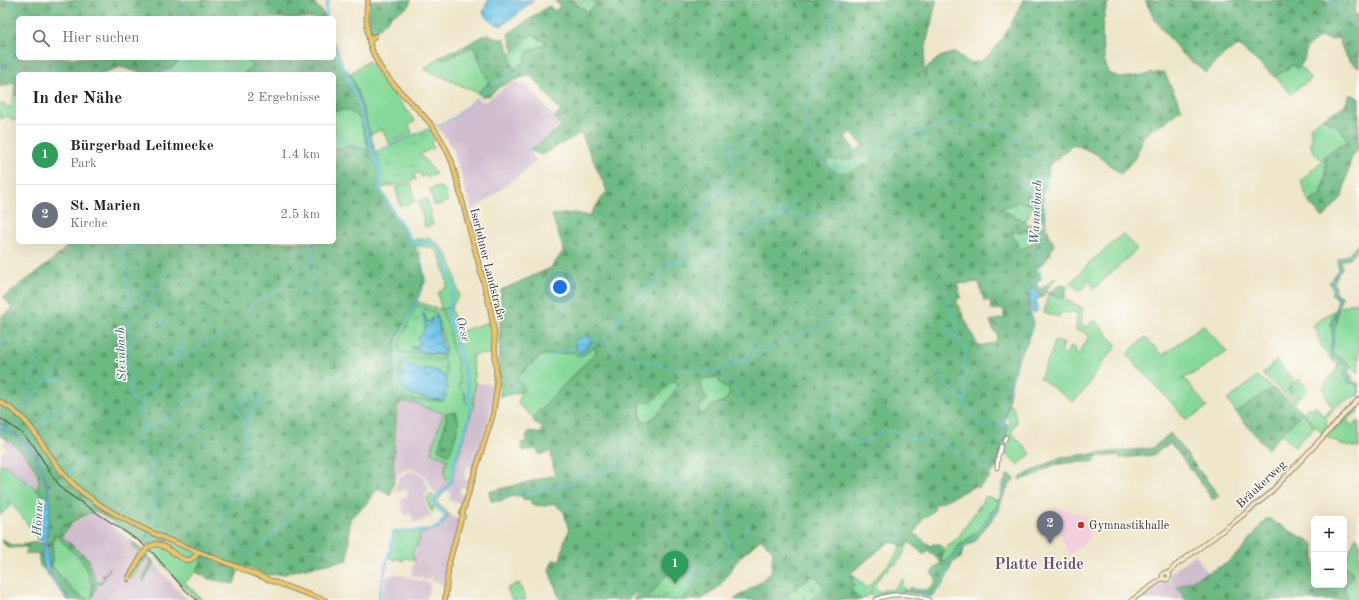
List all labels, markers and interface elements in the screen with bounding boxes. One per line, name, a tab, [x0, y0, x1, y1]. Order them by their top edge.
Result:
search box	[16, 16, 336, 60]
icon: search	[30, 27, 52, 49]
text: Hier suchen	[62, 31, 139, 46]
text: In der Nähe	[32, 90, 122, 107]
text: 2 Ergebnisse	[247, 91, 320, 104]
text: Bürgerbad Leitmecke	[70, 139, 214, 154]
text: 1	[41, 148, 49, 161]
text: 1.4 km	[281, 148, 320, 161]
text: Park	[70, 157, 97, 170]
water label: Wannebach	[1028, 179, 1045, 245]
text: St. Marien	[70, 199, 141, 214]
street label: Iserlohner Landstraße	[467, 207, 507, 322]
text: 2	[41, 208, 49, 221]
text: 2.5 km	[281, 208, 320, 221]
text: Kirche	[70, 217, 107, 230]
your location	[550, 277, 570, 297]
water label: Oese	[453, 315, 472, 343]
water label: Steinbach	[114, 326, 129, 382]
street label: Bräukerweg	[1235, 459, 1289, 511]
water label: Hönne	[31, 499, 46, 538]
pin: 2	[1037, 511, 1063, 544]
map controls	[1311, 516, 1347, 588]
button: +	[1311, 516, 1347, 552]
marker: Gymnastikhalle	[1076, 520, 1086, 530]
place label: Gymnastikhalle	[1089, 520, 1170, 532]
pin: 1	[662, 551, 688, 584]
button: −	[1311, 552, 1347, 588]
district label: Platte Heide	[994, 557, 1084, 573]

